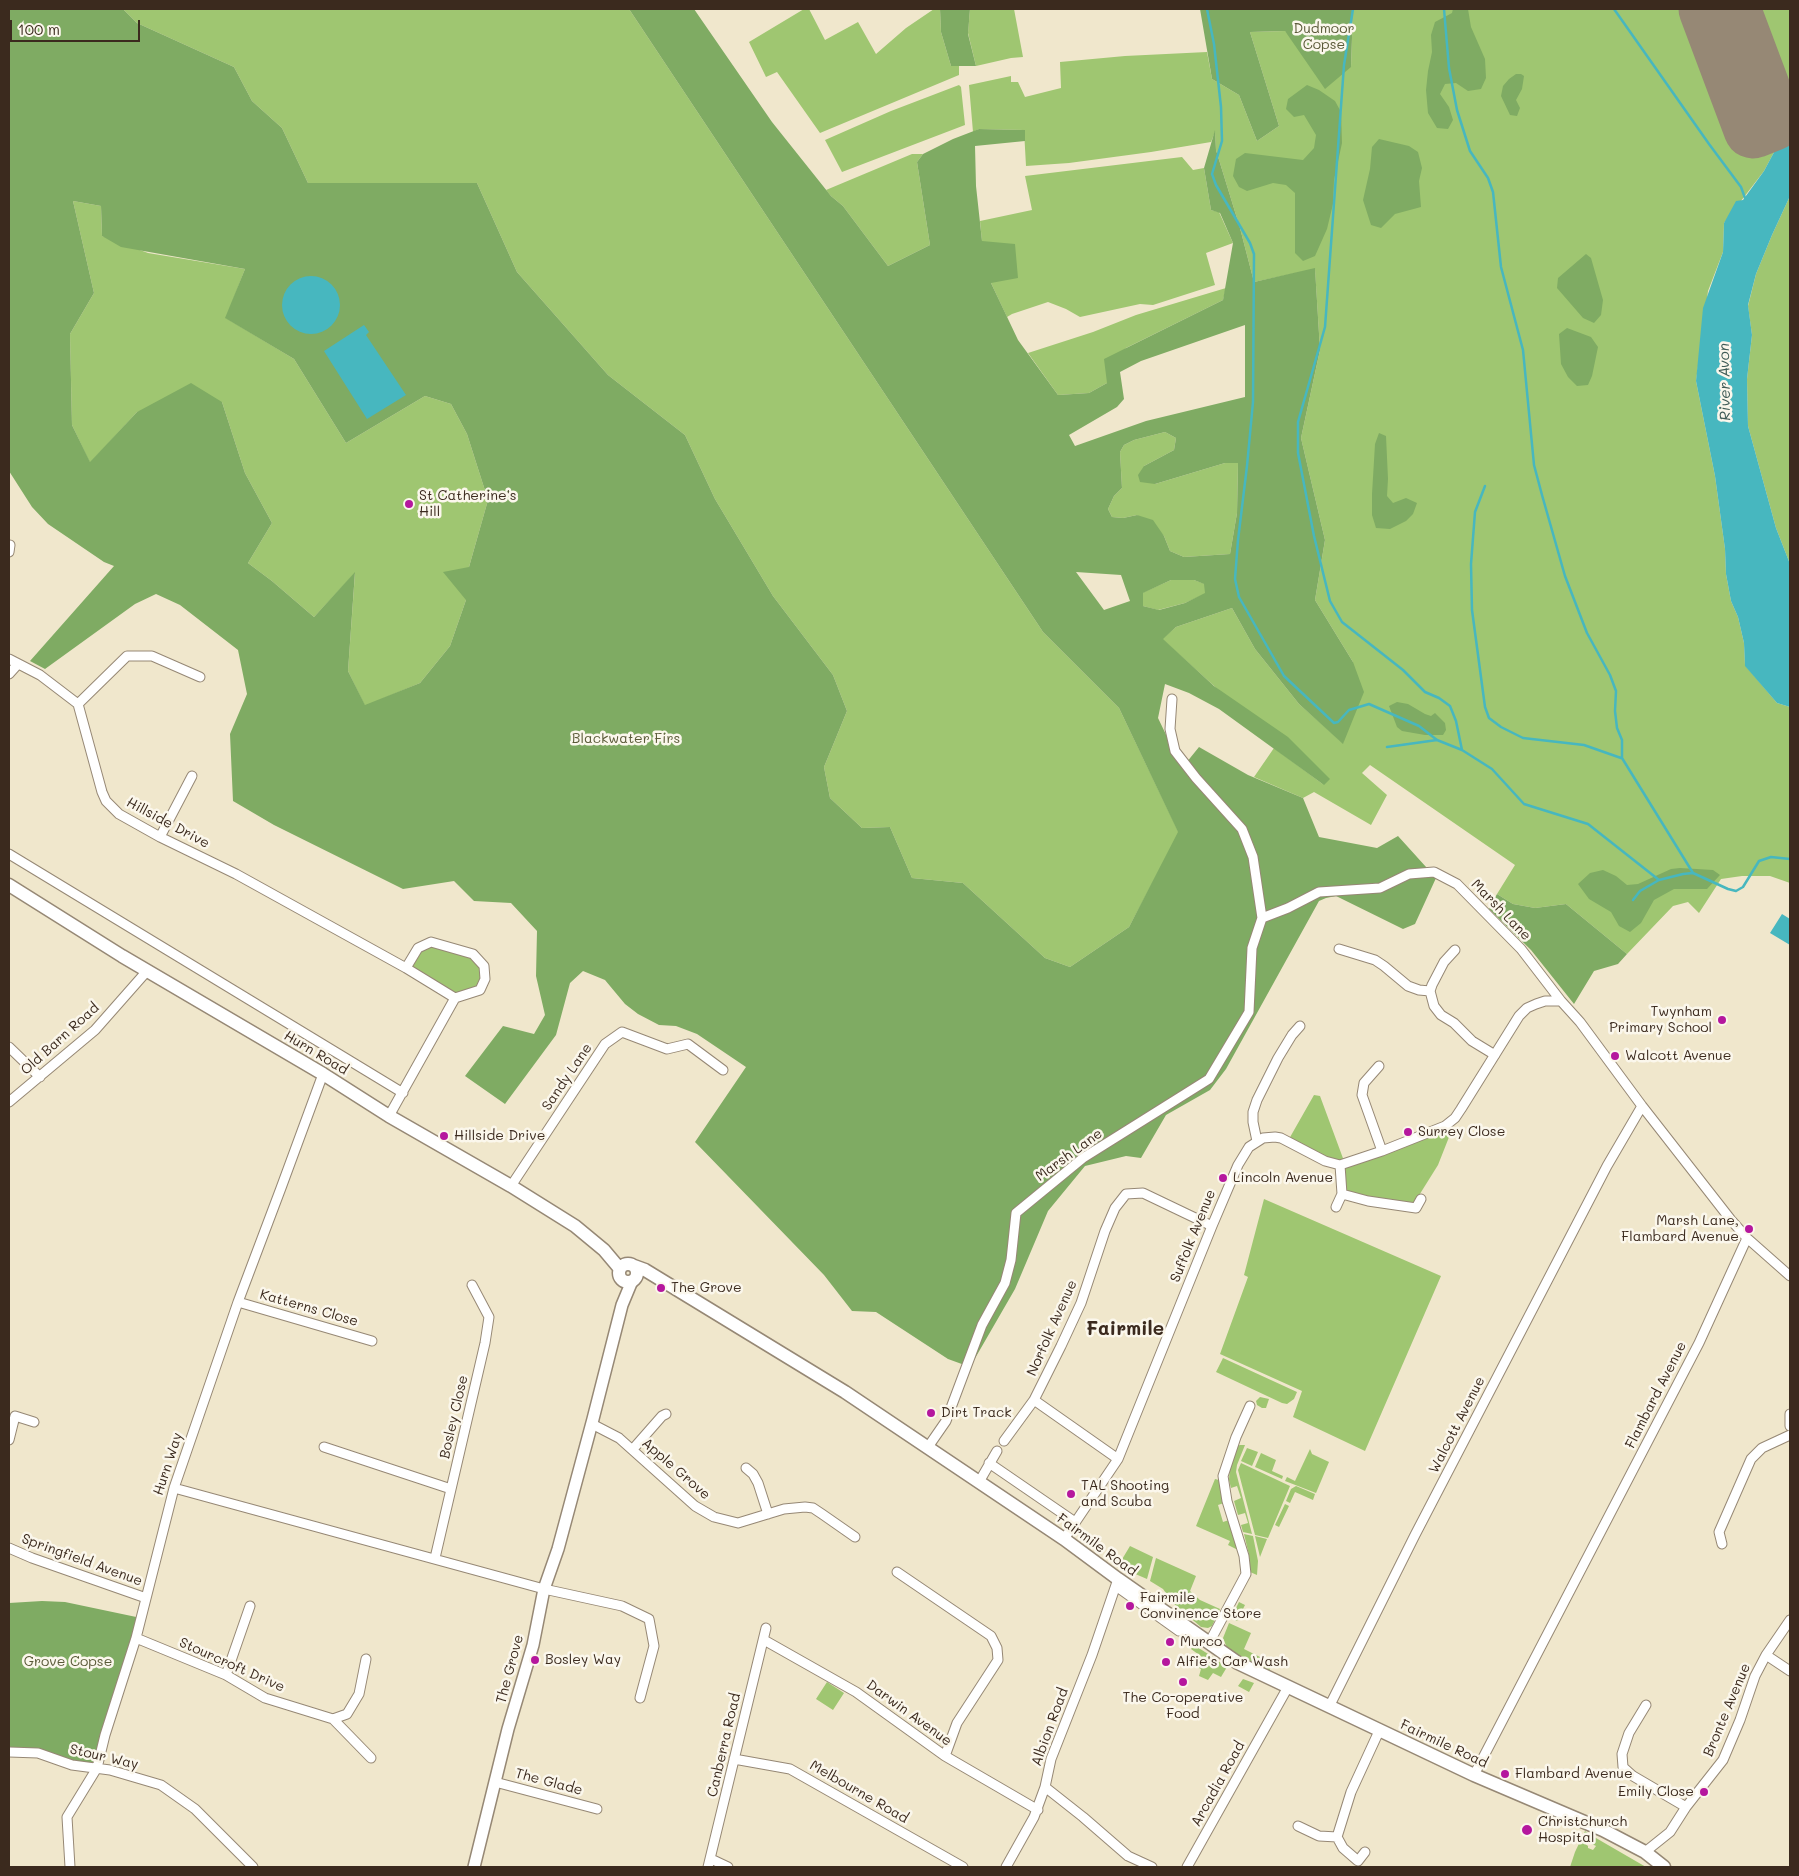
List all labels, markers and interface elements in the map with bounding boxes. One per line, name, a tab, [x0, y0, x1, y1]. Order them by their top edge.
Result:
scale bar	[12, 10, 142, 42]
text: 100 m	[18, 19, 60, 39]
park label: Dudmoor Copse	[1294, 21, 1354, 54]
water label: River Avon	[1715, 343, 1735, 421]
place label: St Catherine's Hill	[419, 488, 517, 520]
marker: St Catherine's Hill	[403, 498, 415, 510]
park label: Blackwater Firs	[572, 731, 680, 747]
street label: Hillside Drive	[124, 794, 212, 852]
street label: Marsh Lane	[1468, 876, 1534, 944]
street label: Old Barn Road	[17, 999, 103, 1079]
place label: Twynham Primary School	[1609, 1004, 1712, 1036]
marker: Twynham Primary School	[1716, 1014, 1728, 1026]
street label: Hurn Road	[281, 1027, 351, 1079]
street label: Sandy Lane	[538, 1040, 596, 1114]
place label: Walcott Avenue	[1625, 1048, 1731, 1064]
marker: Walcott Avenue	[1609, 1050, 1621, 1062]
place label: Surrey Close	[1418, 1124, 1505, 1140]
street label: Marsh Lane	[1032, 1125, 1106, 1185]
marker: Surrey Close	[1402, 1126, 1414, 1138]
place label: Hillside Drive	[454, 1128, 545, 1144]
marker: Hillside Drive	[438, 1130, 450, 1142]
place label: Lincoln Avenue	[1233, 1170, 1333, 1186]
marker: Lincoln Avenue	[1217, 1172, 1229, 1184]
street label: Suffolk Avenue	[1167, 1187, 1219, 1285]
place label: Marsh Lane, Flambard Avenue	[1621, 1213, 1739, 1246]
marker: Marsh Lane, Flambard Avenue	[1743, 1223, 1755, 1235]
street label: Norfolk Avenue	[1023, 1277, 1081, 1379]
place label: The Grove	[671, 1280, 742, 1296]
marker: The Grove	[655, 1282, 667, 1294]
street label: Katterns Close	[258, 1286, 360, 1330]
district label: Fairmile	[1086, 1318, 1164, 1340]
street label: Flambard Avenue	[1622, 1339, 1690, 1451]
street label: Bosley Close	[436, 1374, 472, 1460]
street label: Walcott Avenue	[1425, 1374, 1489, 1476]
place label: Dirt Track	[941, 1405, 1012, 1421]
marker: Dirt Track	[925, 1407, 937, 1419]
street label: Hurn Way	[150, 1430, 186, 1498]
street label: Apple Grove	[638, 1435, 714, 1503]
place label: TAL Shooting and Scuba	[1081, 1478, 1169, 1510]
marker: TAL Shooting and Scuba	[1065, 1488, 1077, 1500]
street label: Fairmile Road	[1054, 1510, 1140, 1580]
street label: Springfield Avenue	[19, 1530, 145, 1590]
place label: Fairmile Convinence Store	[1140, 1590, 1261, 1622]
marker: Fairmile Convinence Store	[1124, 1600, 1136, 1612]
street label: The Grove	[493, 1633, 527, 1705]
street label: Stourcroft Drive	[177, 1634, 287, 1696]
place label: Murco	[1180, 1634, 1222, 1650]
marker: Murco	[1164, 1636, 1176, 1648]
place label: Bosley Way	[545, 1652, 621, 1668]
park label: Grove Copse	[24, 1654, 112, 1670]
marker: Bosley Way	[529, 1654, 541, 1666]
place label: Alfie's Car Wash	[1176, 1654, 1288, 1670]
marker: Alfie's Car Wash	[1160, 1656, 1172, 1668]
street label: Bronte Avenue	[1700, 1661, 1754, 1759]
street label: Darwin Avenue	[863, 1676, 955, 1750]
marker: The Co-operative Food	[1177, 1676, 1189, 1688]
street label: Albion Road	[1028, 1686, 1072, 1768]
place label: The Co-operative Food	[1123, 1690, 1243, 1722]
street label: Canberra Road	[704, 1691, 744, 1799]
street label: Fairmile Road	[1397, 1716, 1491, 1772]
street label: Arcadia Road	[1188, 1738, 1248, 1830]
street label: Stour Way	[68, 1741, 140, 1773]
street label: Melbourne Road	[807, 1757, 911, 1827]
street label: The Glade	[514, 1765, 584, 1799]
place label: Flambard Avenue	[1515, 1766, 1633, 1782]
marker: Flambard Avenue	[1499, 1768, 1511, 1780]
place label: Emily Close	[1618, 1784, 1694, 1800]
marker: Emily Close	[1698, 1786, 1710, 1798]
place label: Christchurch Hospital	[1538, 1814, 1627, 1846]
marker: Christchurch Hospital	[1520, 1823, 1534, 1837]

